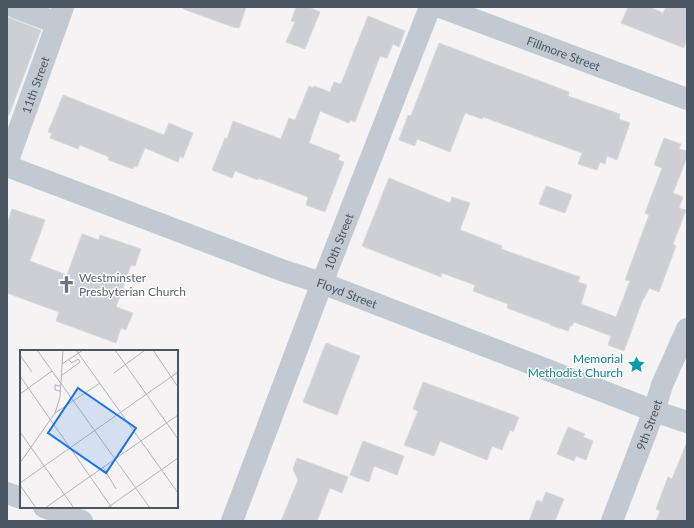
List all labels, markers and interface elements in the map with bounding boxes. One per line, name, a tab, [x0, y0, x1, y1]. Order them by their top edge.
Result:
street label: Fillmore Street	[525, 33, 603, 74]
street label: 11th Street	[18, 54, 52, 115]
street label: 10th Street	[320, 210, 356, 272]
place label: Westminster Presbyterian Church	[79, 270, 186, 299]
church icon: Westminster Presbyterian Church	[56, 274, 76, 294]
street label: Floyd Street	[315, 274, 380, 311]
inset map	[20, 350, 178, 508]
place label: Memorial Methodist Church	[528, 351, 623, 380]
place icon: Memorial Methodist Church	[626, 355, 646, 375]
street label: 9th Street	[632, 397, 665, 452]

